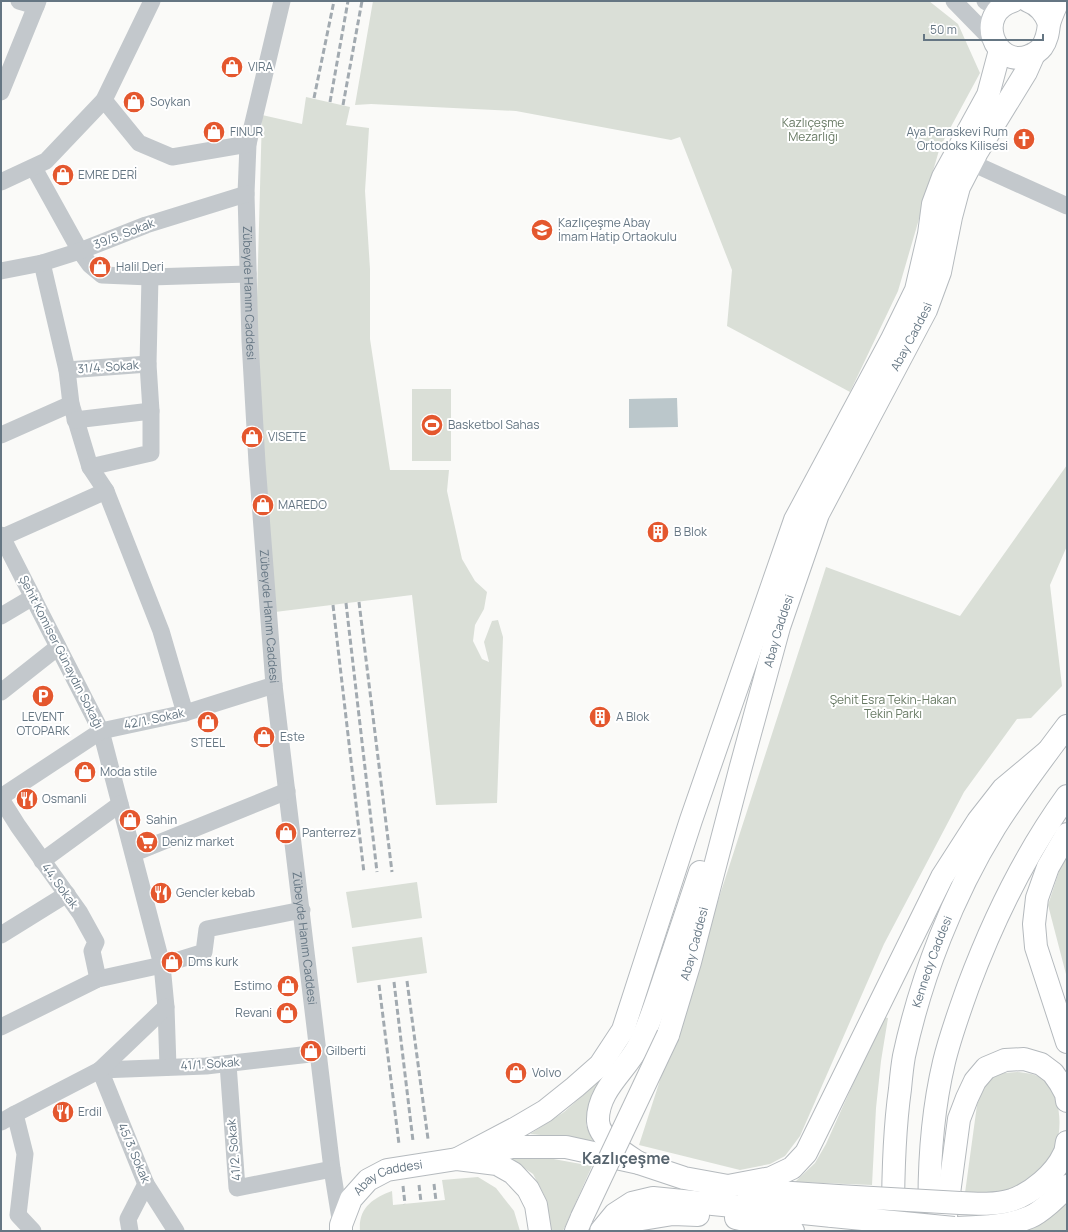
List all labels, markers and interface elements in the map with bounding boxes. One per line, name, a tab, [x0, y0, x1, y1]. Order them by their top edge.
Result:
scale bar	[924, 16, 1043, 42]
text: 50 m	[930, 21, 957, 38]
shop icon: VIRA	[219, 54, 245, 80]
place label: VIRA	[248, 58, 274, 75]
shop icon: Soykan	[121, 89, 147, 115]
place label: Soykan	[150, 93, 190, 110]
park label: Kazlıçeşme Mezarlığı	[782, 114, 844, 145]
shop icon: FINUR	[201, 119, 227, 145]
place label: FINUR	[230, 123, 263, 140]
place label: Aya Paraskevi Rum Ortodoks Kilisesi	[906, 123, 1008, 154]
church icon: Aya Paraskevi Rum Ortodoks Kilisesi	[1011, 126, 1037, 152]
shop icon: EMRE DERİ	[50, 162, 76, 188]
place label: EMRE DERİ	[78, 166, 137, 183]
street label: 39/5. Sokak	[91, 214, 158, 253]
place label: Kazlıçeşme Abay İmam Hatip Ortaokulu	[558, 214, 677, 245]
school or university icon: Kazlıçeşme Abay İmam Hatip Ortaokulu	[529, 217, 555, 243]
street label: Zübeyde Hanım Caddesi	[239, 226, 260, 360]
shop icon: Halil Deri	[87, 254, 113, 280]
place label: Halil Deri	[116, 258, 164, 275]
street label: Abay Caddesi	[886, 300, 936, 374]
street label: 31/4. Sokak	[77, 356, 140, 377]
sports icon: Basketbol Sahas	[419, 412, 445, 438]
place label: Basketbol Sahas	[448, 416, 540, 433]
shop icon: VISETE	[239, 424, 265, 450]
place label: VISETE	[268, 428, 306, 445]
shop icon: MAREDO	[250, 492, 276, 518]
place label: MAREDO	[278, 496, 327, 513]
building icon: B Blok	[645, 519, 671, 545]
place label: B Blok	[674, 523, 708, 540]
street label: Zübeyde Hanım Caddesi	[256, 549, 283, 684]
street label: Şehit Komiser Günaydın Sokağı	[15, 572, 108, 731]
street label: Abay Caddesi	[759, 592, 798, 669]
parking icon: LEVENT OTOPARK	[30, 683, 56, 709]
park label: Şehit Esra Tekin-Hakan Tekin Parkı	[830, 691, 956, 722]
street label: 42/1. Sokak	[122, 704, 187, 733]
building icon: A Blok	[587, 704, 613, 730]
place label: LEVENT OTOPARK	[16, 708, 70, 739]
place label: A Blok	[616, 708, 650, 725]
shop icon: STEEL	[195, 709, 221, 735]
shop icon: Este	[251, 724, 277, 750]
place label: Este	[280, 728, 305, 745]
place label: STEEL	[191, 734, 225, 751]
shop icon: Moda stile	[72, 759, 98, 785]
place label: Moda stile	[100, 763, 157, 780]
restaurant icon: Osmanli	[14, 786, 40, 812]
place label: Osmanli	[42, 790, 87, 807]
shop icon: Sahin	[117, 807, 143, 833]
place label: Sahin	[146, 811, 177, 828]
shop icon: Panterrez	[273, 820, 299, 846]
place label: Panterrez	[302, 824, 356, 841]
supermarket icon: Deniz market	[134, 829, 160, 855]
place label: Deniz market	[162, 833, 235, 850]
street label: 44. Sokak	[38, 859, 83, 913]
street label: Zübeyde Hanım Caddesi	[288, 871, 321, 1006]
restaurant icon: Gencler kebab	[148, 880, 174, 906]
place label: Gencler kebab	[176, 884, 255, 901]
street label: Abay Caddesi	[676, 905, 712, 982]
street label: Kennedy Caddesi	[908, 913, 956, 1009]
shop icon: Dms kurk	[159, 949, 185, 975]
place label: Dms kurk	[188, 953, 239, 970]
shop icon: Estimo	[275, 973, 301, 999]
place label: Estimo	[234, 977, 272, 994]
shop icon: Revani	[274, 1000, 300, 1026]
place label: Revani	[235, 1004, 272, 1021]
shop icon: Gilberti	[298, 1038, 324, 1064]
place label: Gilberti	[326, 1042, 366, 1059]
street label: 41/1. Sokak	[180, 1053, 241, 1074]
shop icon: Volvo	[503, 1060, 529, 1086]
place label: Volvo	[532, 1064, 561, 1081]
restaurant icon: Erdil	[50, 1099, 76, 1125]
place label: Erdil	[78, 1103, 102, 1120]
street label: 41/2. Sokak	[222, 1118, 245, 1182]
street label: 45/3. Sokak	[114, 1120, 155, 1186]
district label: Kazlıçeşme	[582, 1147, 670, 1169]
street label: Abay Caddesi	[349, 1156, 424, 1199]

